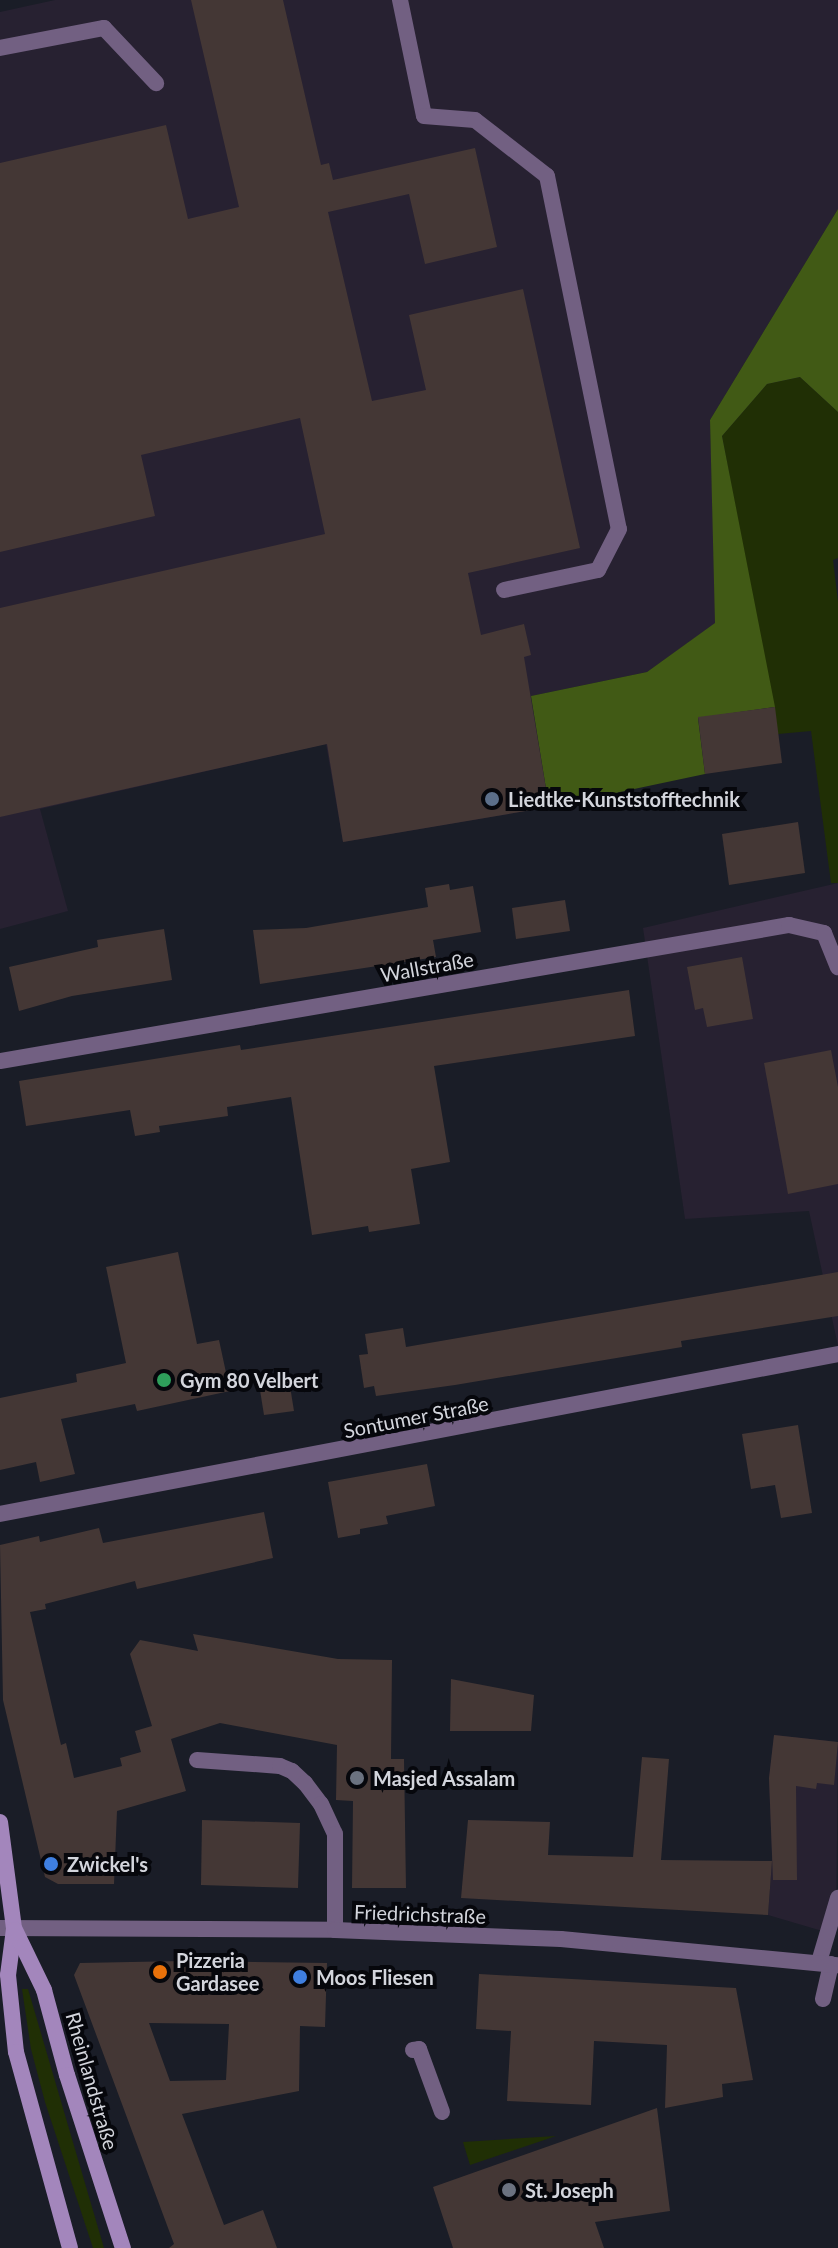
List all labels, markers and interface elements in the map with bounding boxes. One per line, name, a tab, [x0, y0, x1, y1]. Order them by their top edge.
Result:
place label: Liedtke-Kunststofftechnik	[508, 787, 740, 811]
marker: Liedtke-Kunststofftechnik	[483, 790, 501, 808]
street label: Wallstraße	[379, 947, 475, 987]
place label: Gym 80 Velbert	[180, 1368, 319, 1392]
marker: Gym 80 Velbert	[155, 1371, 173, 1389]
street label: Sontumer Straße	[341, 1391, 491, 1443]
place label: Masjed Assalam	[373, 1766, 516, 1790]
marker: Masjed Assalam	[348, 1769, 366, 1787]
place label: Zwickel's	[67, 1852, 148, 1876]
marker: Zwickel's	[42, 1855, 60, 1873]
street label: Friedrichstraße	[354, 1900, 486, 1928]
place label: Pizzeria Gardasee	[176, 1948, 259, 1995]
marker: Pizzeria Gardasee	[151, 1963, 169, 1981]
place label: Moos Fliesen	[316, 1965, 434, 1989]
marker: Moos Fliesen	[291, 1968, 309, 1986]
street label: Rheinlandstraße	[61, 2009, 123, 2153]
place label: St. Joseph	[525, 2178, 614, 2202]
marker: St. Joseph	[500, 2181, 518, 2199]

